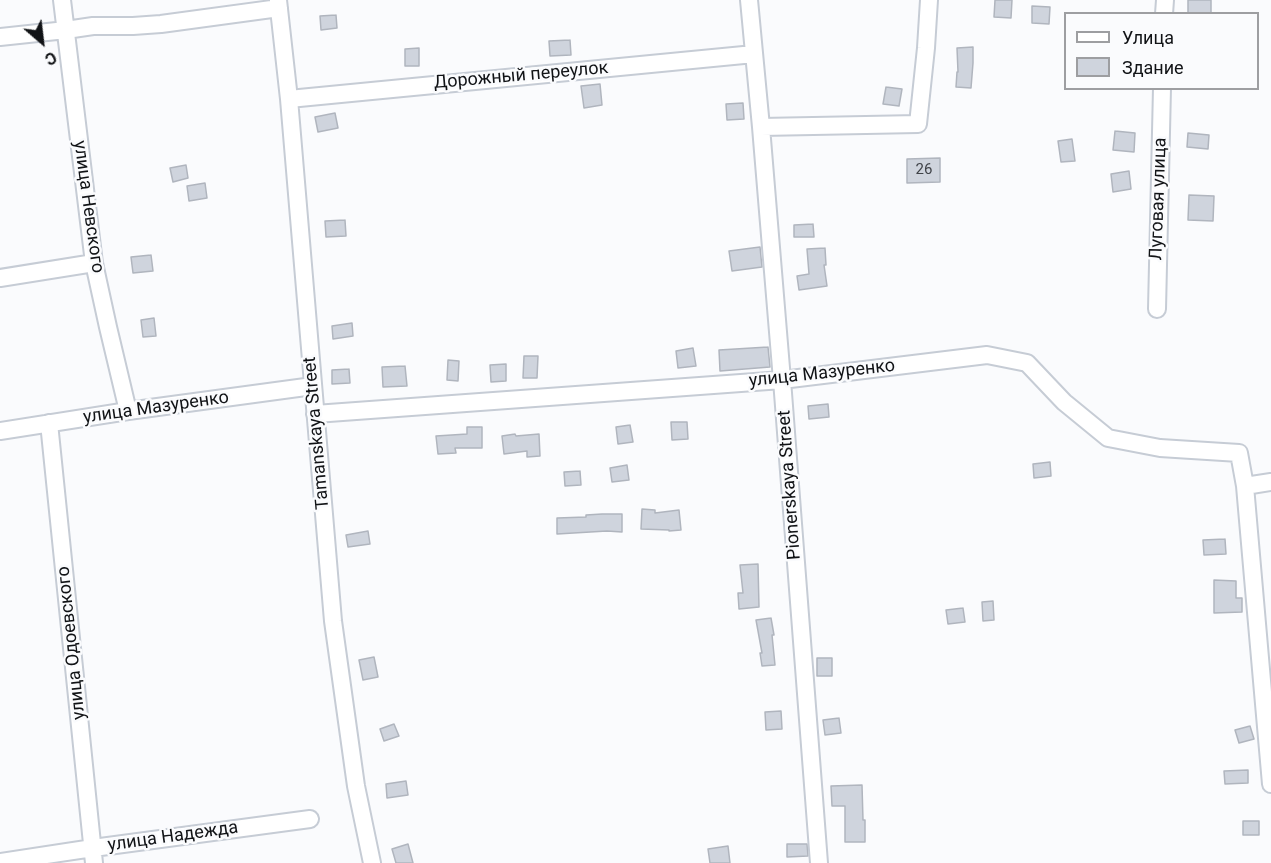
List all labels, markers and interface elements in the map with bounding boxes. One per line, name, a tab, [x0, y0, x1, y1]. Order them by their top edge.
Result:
north arrow	[12, 12, 72, 72]
legend	[1064, 12, 1259, 90]
text: Улица	[1122, 27, 1174, 48]
text: С	[42, 47, 60, 69]
text: Здание	[1122, 57, 1184, 78]
street label: Дорожный переулок	[433, 58, 609, 94]
street label: Луговая улица	[1146, 137, 1172, 261]
street label: улица Невского	[68, 139, 108, 275]
house number: 26	[916, 161, 932, 179]
street label: Tamanskaya Street	[300, 356, 334, 510]
street label: улица Мазуренко	[748, 356, 896, 392]
street label: улица Мазуренко	[82, 387, 230, 429]
street label: Pionerskaya Street	[774, 410, 806, 560]
street label: улица Одоевского	[53, 565, 91, 721]
street label: улица Надежда	[106, 817, 240, 857]

